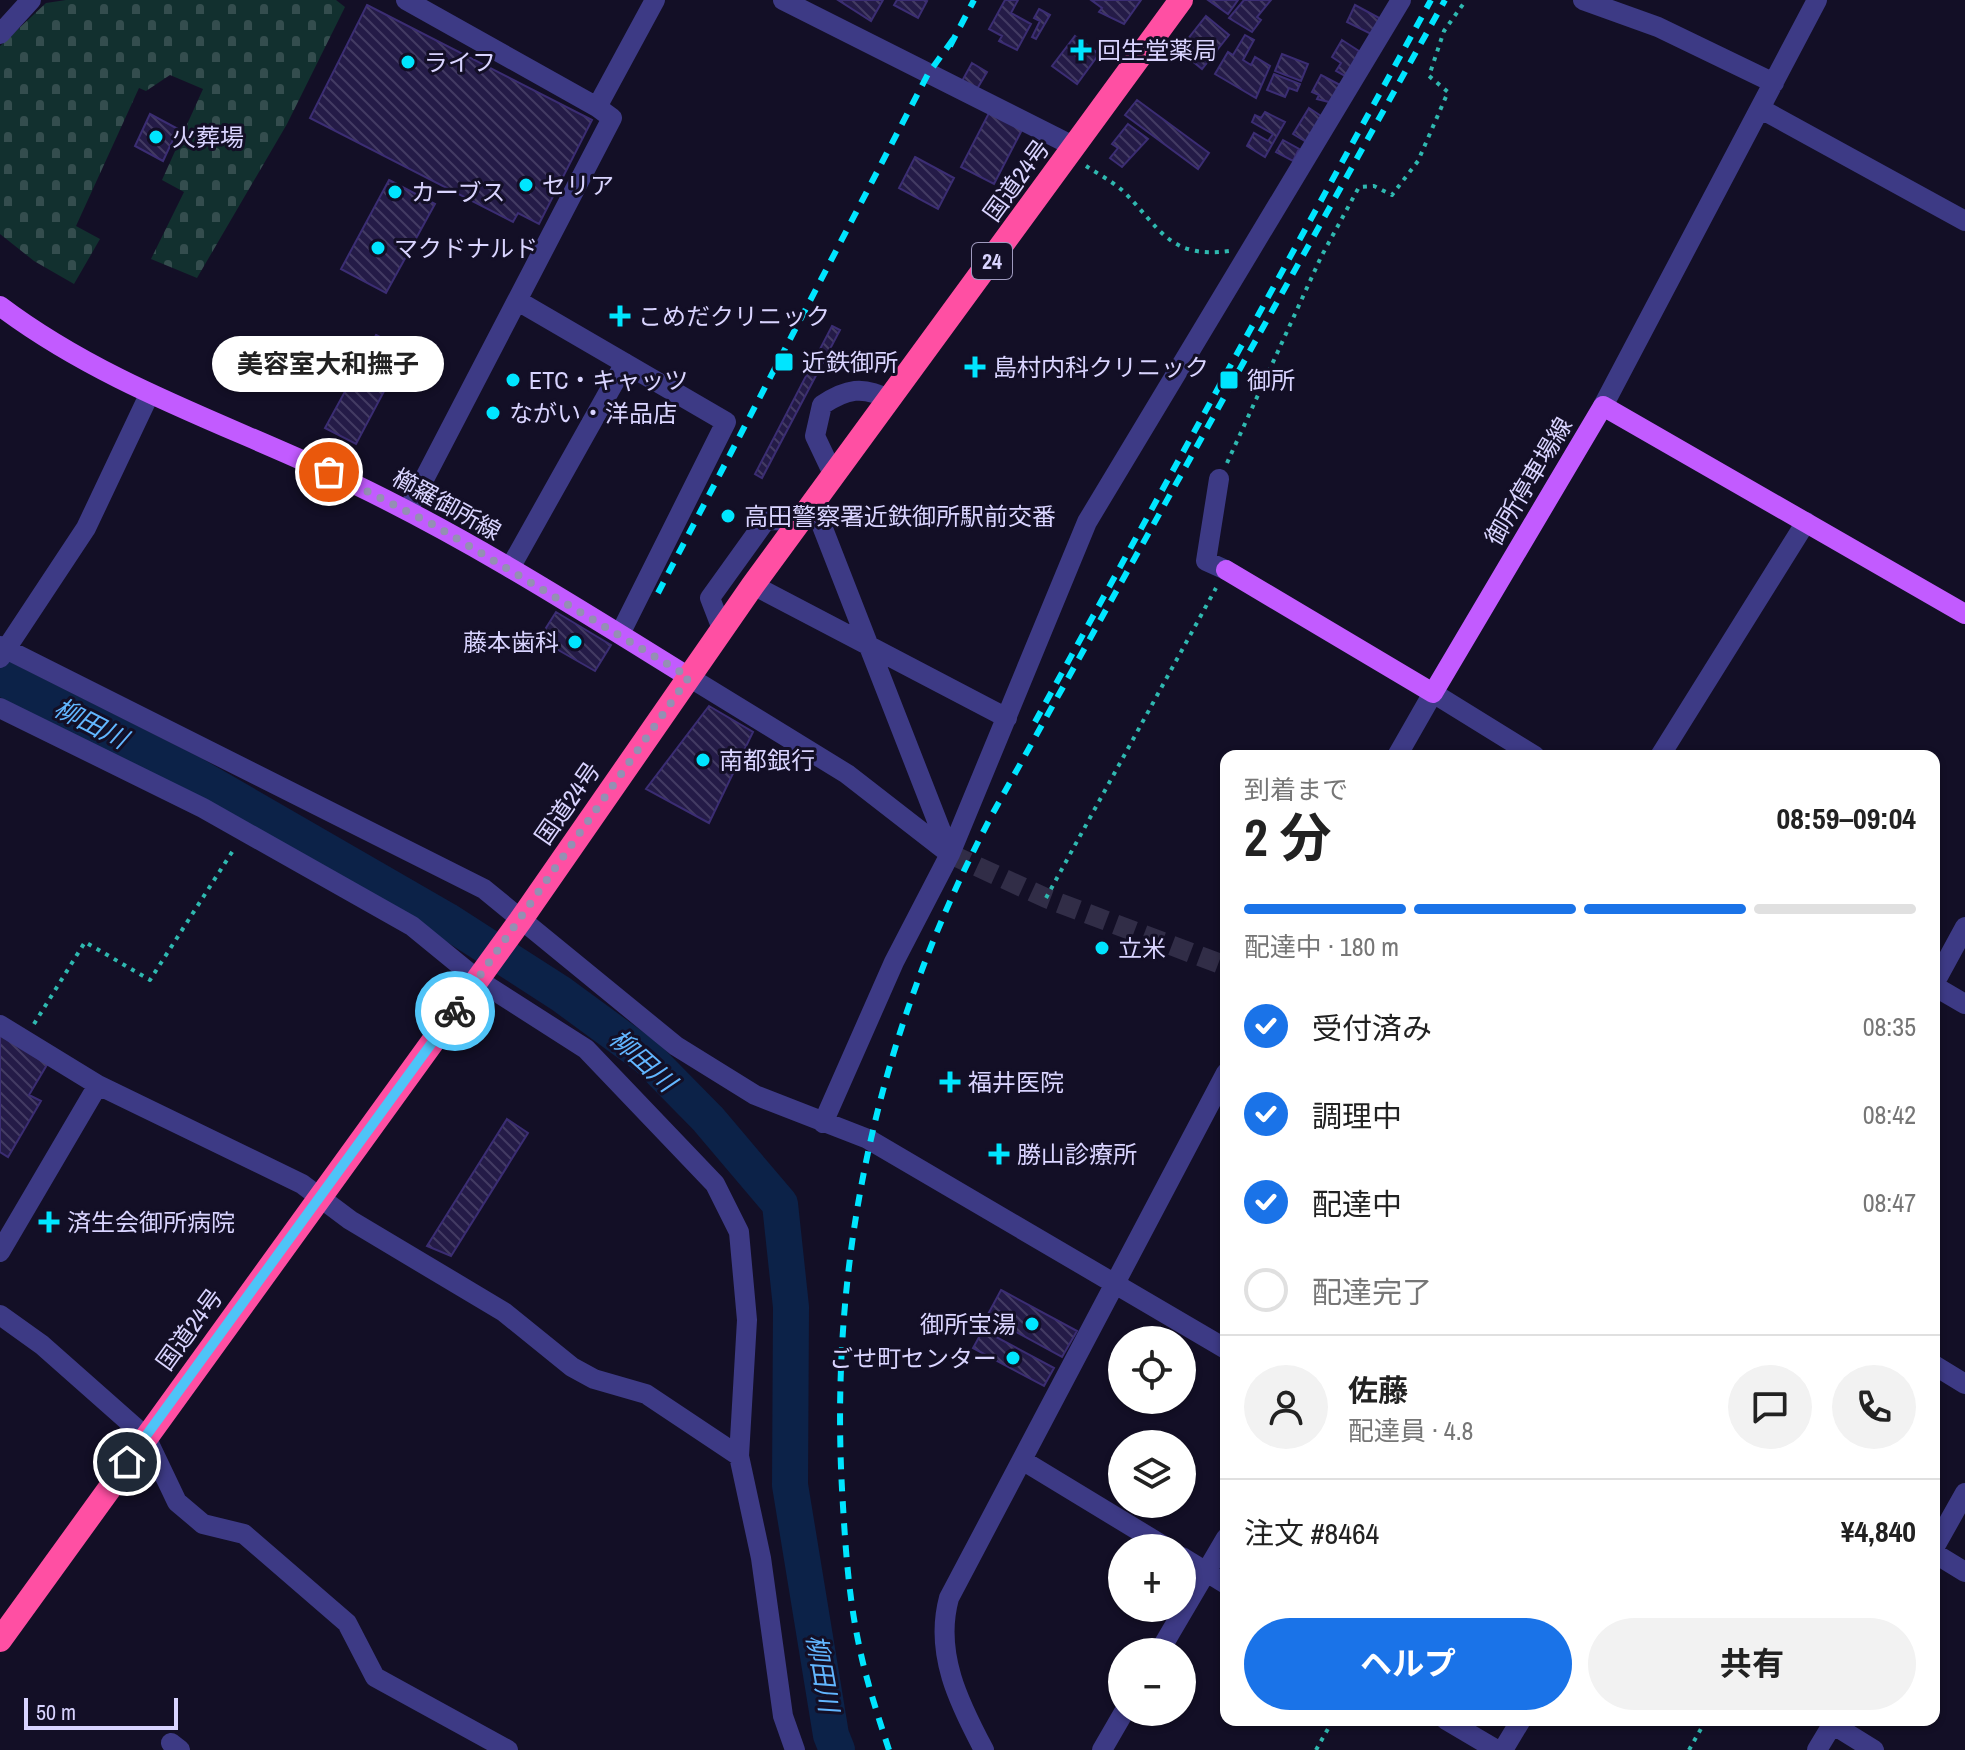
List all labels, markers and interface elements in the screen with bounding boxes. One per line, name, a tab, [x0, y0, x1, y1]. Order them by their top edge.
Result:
place label: 回生堂薬局	[1097, 34, 1217, 66]
marker: 回生堂薬局	[1072, 41, 1090, 59]
place label: ライフ	[424, 46, 496, 78]
marker: ライフ	[399, 53, 417, 71]
place label: 火葬場	[172, 121, 244, 153]
marker: 火葬場	[147, 128, 165, 146]
street label: 国道24号	[975, 133, 1057, 227]
place label: セリア	[542, 169, 614, 201]
place label: カーブス	[411, 176, 506, 208]
marker: セリア	[517, 176, 535, 194]
marker: カーブス	[386, 183, 404, 201]
place label: マクドナルド	[394, 232, 538, 264]
marker: マクドナルド	[369, 239, 387, 257]
road number: 24	[972, 243, 1012, 279]
place label: こめだクリニック	[638, 300, 830, 332]
marker: こめだクリニック	[609, 305, 631, 327]
callout: 美容室大和撫子	[213, 336, 445, 392]
text: 美容室大和撫子	[237, 346, 419, 381]
place label: 近鉄御所	[802, 346, 898, 378]
marker: 近鉄御所	[773, 351, 795, 373]
place label: 島村内科クリニック	[993, 351, 1209, 383]
marker: 島村内科クリニック	[964, 356, 986, 378]
place label: ETC・キャッツ	[529, 364, 688, 396]
place label: 御所	[1247, 364, 1295, 396]
marker: 御所	[1218, 369, 1240, 391]
marker: ETC・キャッツ	[504, 371, 522, 389]
place label: ながい・洋品店	[509, 397, 677, 429]
marker: ながい・洋品店	[484, 404, 502, 422]
street label: 御所停車場線	[1477, 411, 1579, 551]
pin	[295, 438, 363, 506]
icon: bag	[307, 450, 351, 494]
street label: 櫛羅御所線	[387, 461, 507, 547]
place label: 高田警察署近鉄御所駅前交番	[744, 500, 1056, 532]
marker: 高田警察署近鉄御所駅前交番	[719, 507, 737, 525]
place label: 藤本歯科	[463, 626, 559, 658]
marker: 藤本歯科	[566, 633, 584, 651]
water label: 柳田川	[48, 690, 136, 758]
place label: 南都銀行	[719, 744, 815, 776]
marker: 南都銀行	[694, 751, 712, 769]
street label: 国道24号	[527, 755, 607, 851]
text: 到着まで	[1244, 772, 1348, 807]
text: 08:59–09:04	[1777, 798, 1916, 838]
text: 2 分	[1244, 802, 1332, 872]
text: 配達中 · 180 m	[1244, 929, 1399, 964]
place label: 立米	[1118, 932, 1166, 964]
marker: 立米	[1093, 939, 1111, 957]
courier	[415, 971, 495, 1051]
icon: bike	[433, 989, 477, 1033]
icon: check	[1244, 1004, 1288, 1048]
text: 受付済み	[1312, 1008, 1432, 1048]
text: 08:35	[1863, 1009, 1916, 1044]
water label: 柳田川	[602, 1021, 686, 1101]
place label: 福井医院	[968, 1066, 1064, 1098]
marker: 福井医院	[939, 1071, 961, 1093]
icon: check	[1244, 1092, 1288, 1136]
text: 調理中	[1312, 1096, 1402, 1136]
text: 08:42	[1863, 1097, 1916, 1132]
place label: 勝山診療所	[1017, 1138, 1137, 1170]
marker: 勝山診療所	[988, 1143, 1010, 1165]
icon: check	[1244, 1180, 1288, 1224]
text: 配達中	[1312, 1184, 1402, 1224]
text: 08:47	[1863, 1185, 1916, 1220]
place label: 済生会御所病院	[67, 1206, 235, 1238]
marker: 済生会御所病院	[38, 1211, 60, 1233]
text: 配達完了	[1312, 1272, 1432, 1312]
street label: 国道24号	[148, 1282, 230, 1376]
place label: 御所宝湯	[920, 1308, 1016, 1340]
marker: 御所宝湯	[1023, 1315, 1041, 1333]
map controls	[1108, 1326, 1196, 1726]
button: locate	[1108, 1326, 1196, 1414]
place label: ごせ町センター	[829, 1342, 997, 1374]
marker: ごせ町センター	[1004, 1349, 1022, 1367]
button: person	[1244, 1365, 1328, 1449]
button: chat	[1728, 1365, 1812, 1449]
button: phone	[1832, 1365, 1916, 1449]
text: 佐藤	[1348, 1370, 1408, 1410]
text: 配達員 · 4.8	[1348, 1413, 1473, 1448]
pin	[93, 1428, 161, 1496]
button: layers	[1108, 1430, 1196, 1518]
icon: home	[105, 1440, 149, 1484]
text: ¥4,840	[1841, 1511, 1916, 1551]
text: 注文 #8464	[1244, 1513, 1379, 1553]
button: +	[1108, 1534, 1196, 1622]
button: ヘルプ	[1244, 1618, 1572, 1710]
button: 共有	[1588, 1618, 1916, 1710]
water label: 柳田川	[799, 1632, 848, 1717]
button: −	[1108, 1638, 1196, 1726]
scale bar	[24, 1694, 178, 1730]
text: 50 m	[36, 1697, 76, 1727]

